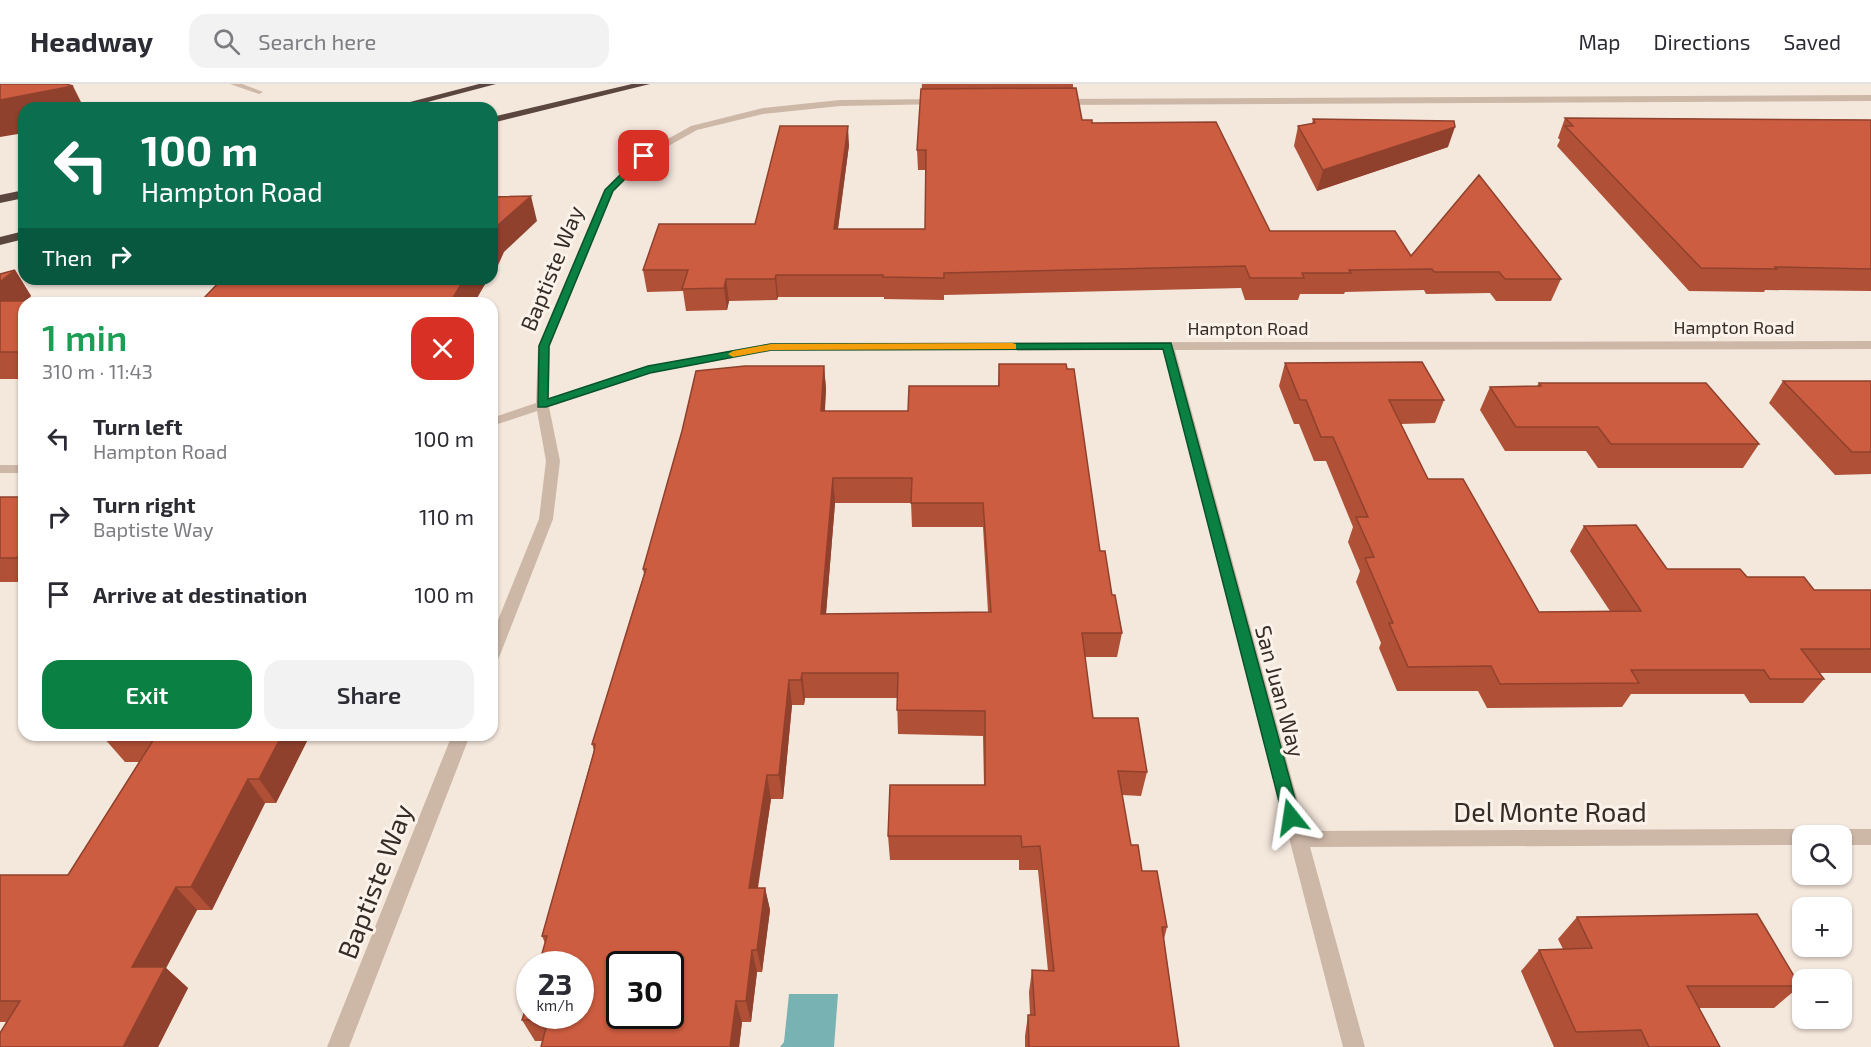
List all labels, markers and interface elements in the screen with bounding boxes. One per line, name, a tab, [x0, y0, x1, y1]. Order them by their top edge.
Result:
search box	[189, 14, 609, 68]
text: Headway	[30, 24, 153, 58]
icon: search	[210, 25, 243, 58]
text: Search here	[258, 28, 376, 54]
text: Map	[1578, 29, 1621, 54]
text: Directions	[1654, 29, 1750, 54]
text: Saved	[1783, 29, 1841, 54]
text: 100 m	[141, 124, 258, 174]
icon: left	[42, 126, 120, 204]
pin	[618, 130, 669, 181]
icon: arrive	[627, 139, 660, 172]
text: Hampton Road	[141, 175, 323, 207]
street label: Baptiste Way	[514, 201, 588, 334]
icon: right	[104, 240, 137, 273]
text: Then	[42, 244, 92, 270]
text: 1 min	[42, 315, 127, 358]
street label: Hampton Road	[1673, 316, 1795, 338]
button: close	[411, 317, 474, 380]
street label: Hampton Road	[1187, 317, 1309, 339]
text: 310 m · 11:43	[42, 359, 153, 383]
text: Turn left	[93, 413, 182, 439]
icon: left	[42, 422, 75, 455]
text: 100 m	[415, 425, 474, 451]
text: Hampton Road	[93, 439, 228, 463]
text: Turn right	[93, 491, 195, 517]
icon: right	[42, 500, 75, 533]
text: 110 m	[419, 503, 474, 529]
text: Baptiste Way	[93, 517, 214, 541]
icon: arrive	[42, 578, 75, 611]
text: Arrive at destination	[93, 581, 307, 607]
text: 100 m	[415, 581, 474, 607]
street label: San Juan Way	[1251, 622, 1311, 760]
button: Exit	[42, 660, 252, 729]
button: Share	[264, 660, 474, 729]
position arrow	[1259, 785, 1323, 849]
street label: Del Monte Road	[1453, 795, 1647, 827]
street label: Baptiste Way	[330, 799, 419, 963]
map controls	[1792, 825, 1852, 1029]
button: search	[1792, 825, 1852, 885]
button: +	[1792, 897, 1852, 957]
speed limit sign: 30	[606, 951, 684, 1029]
text: 23	[538, 965, 572, 1001]
button: −	[1792, 969, 1852, 1029]
text: km/h	[536, 996, 574, 1014]

